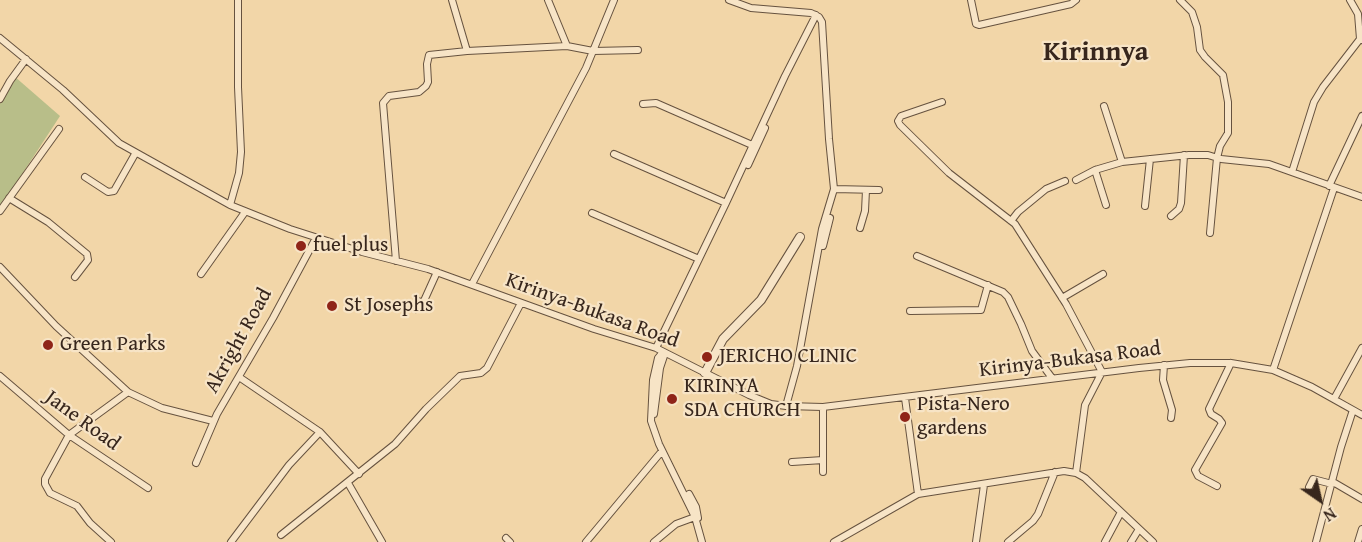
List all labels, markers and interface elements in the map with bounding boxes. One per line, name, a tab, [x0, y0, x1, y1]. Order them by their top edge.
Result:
district label: Kirinnya	[1043, 37, 1149, 69]
place label: fuel plus	[313, 233, 388, 259]
marker: fuel plus	[294, 239, 308, 253]
street label: Kirinya-Bukasa Road	[502, 268, 682, 354]
street label: Akright Road	[200, 284, 278, 398]
place label: St Josephs	[344, 293, 433, 319]
marker: St Josephs	[325, 299, 339, 313]
place label: Green Parks	[60, 332, 166, 358]
street label: Kirinya-Bukasa Road	[978, 336, 1162, 384]
marker: Green Parks	[41, 338, 55, 352]
place label: JERICHO CLINIC	[719, 344, 857, 370]
marker: JERICHO CLINIC	[700, 350, 714, 364]
place label: KIRINYA SDA CHURCH	[684, 374, 800, 424]
street label: Jane Road	[40, 385, 124, 457]
marker: KIRINYA SDA CHURCH	[665, 392, 679, 406]
place label: Pista-Nero gardens	[917, 392, 1010, 442]
marker: Pista-Nero gardens	[898, 410, 912, 424]
north arrow	[1290, 470, 1350, 530]
text: N	[1319, 502, 1341, 528]

